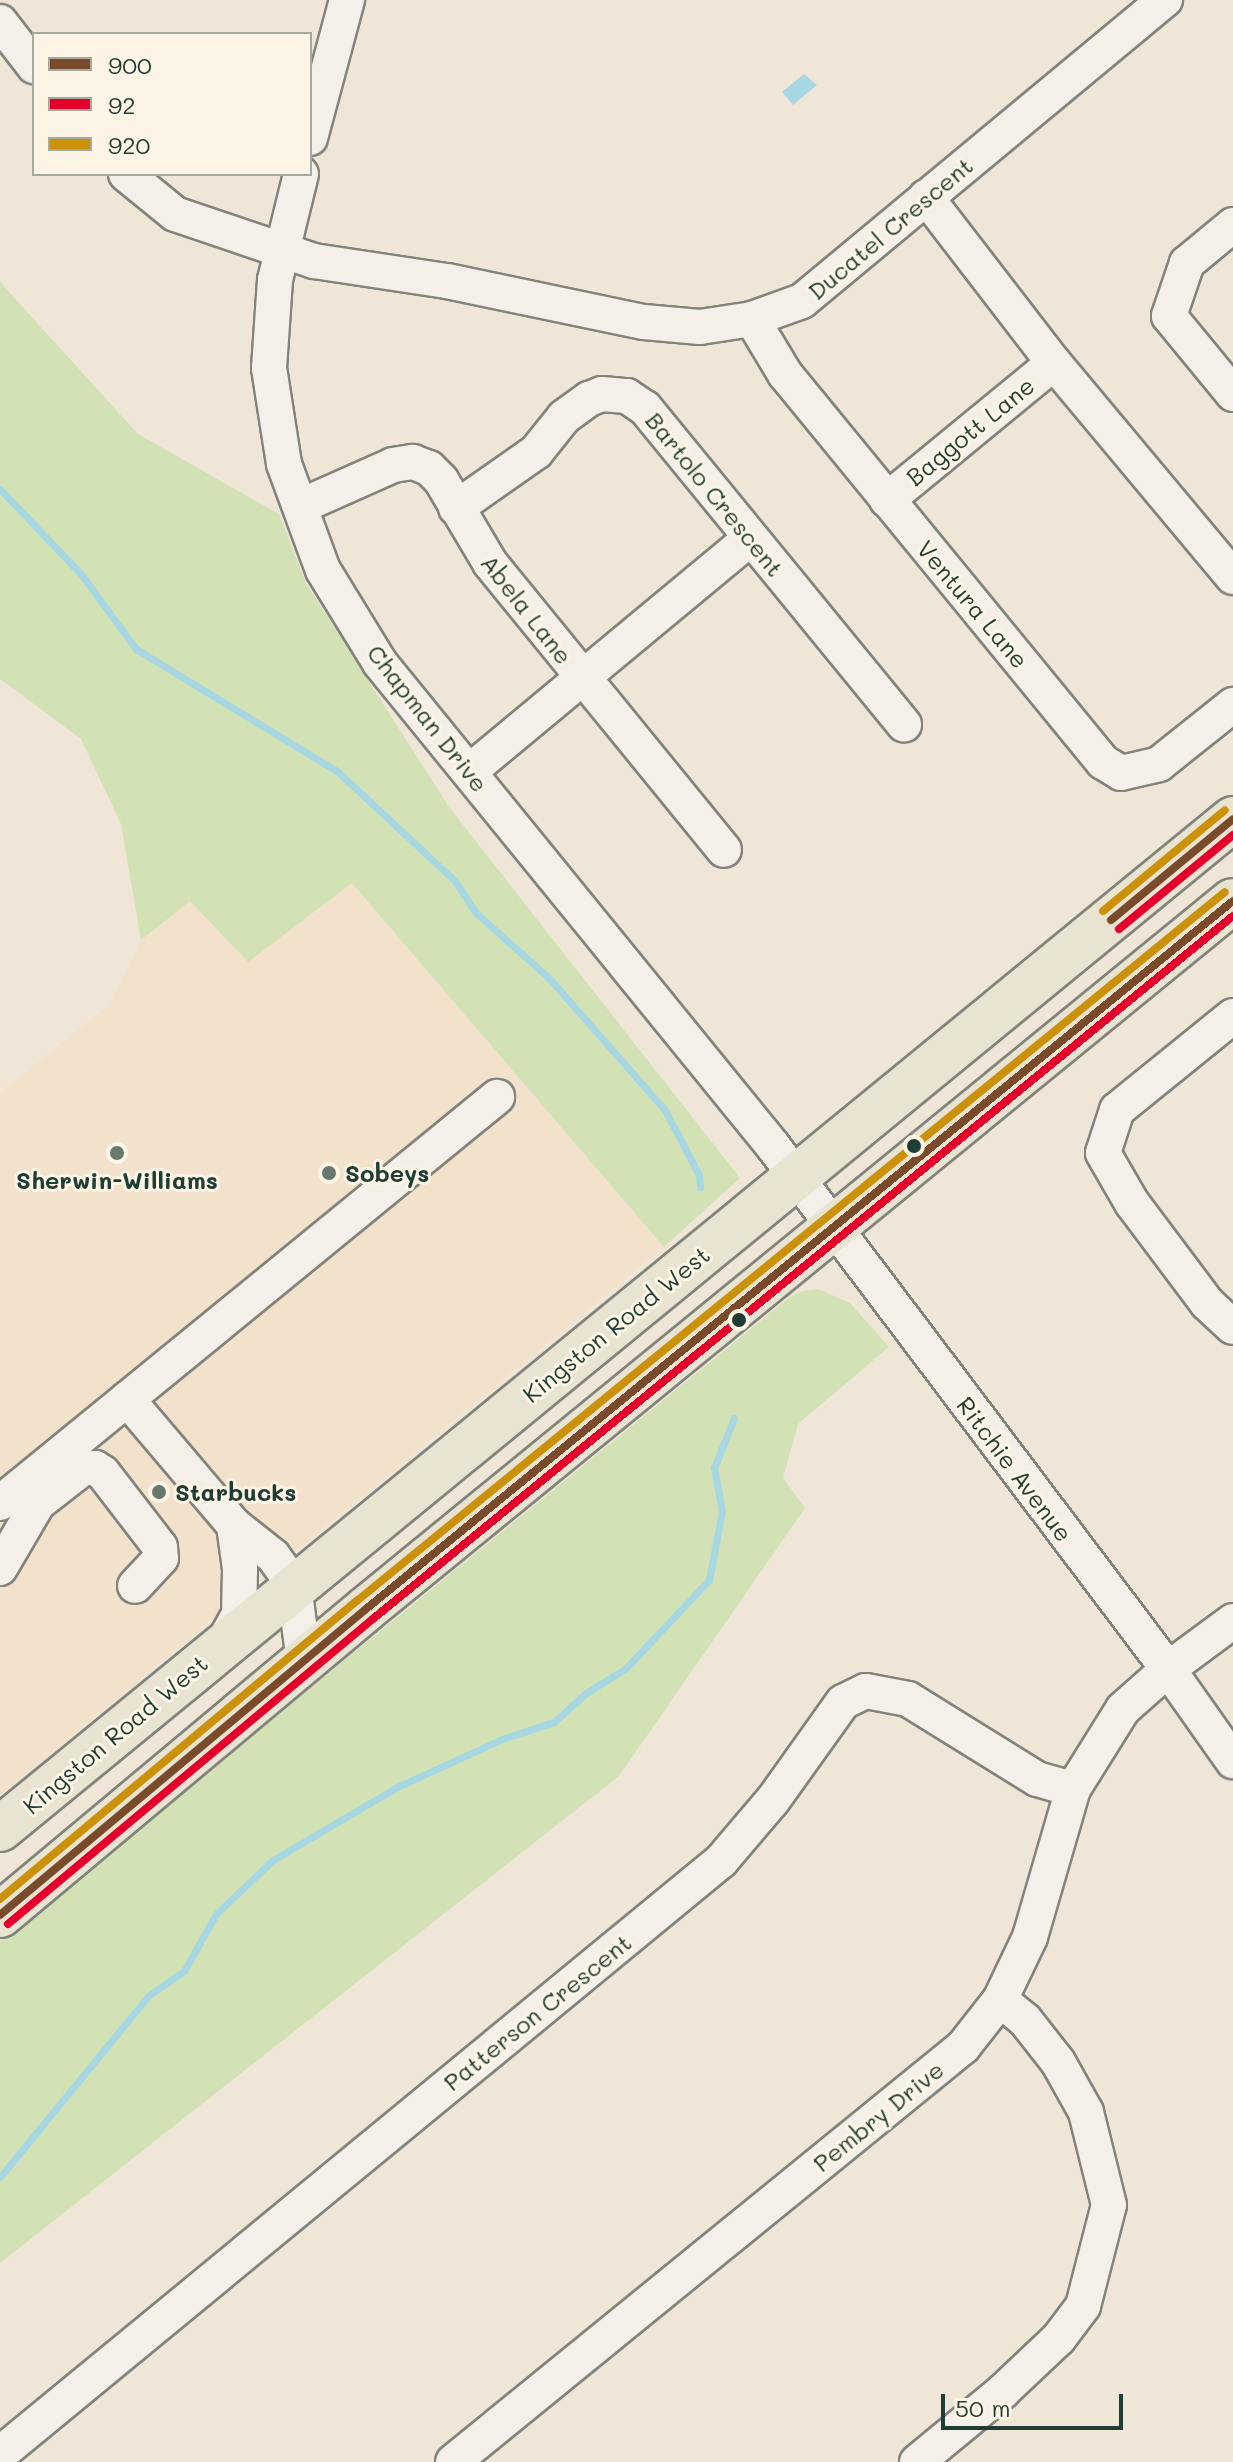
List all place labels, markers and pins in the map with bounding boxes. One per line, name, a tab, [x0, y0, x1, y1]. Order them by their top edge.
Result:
unlabelled marker	[906, 1138, 922, 1154]
marker: Sherwin-Williams	[108, 1144, 126, 1162]
place label: Sobeys	[345, 1159, 429, 1187]
marker: Sobeys	[320, 1164, 338, 1182]
place label: Sherwin-Williams	[16, 1166, 218, 1194]
unlabelled marker	[731, 1312, 747, 1328]
place label: Starbucks	[175, 1478, 296, 1506]
marker: Starbucks	[150, 1483, 168, 1501]

